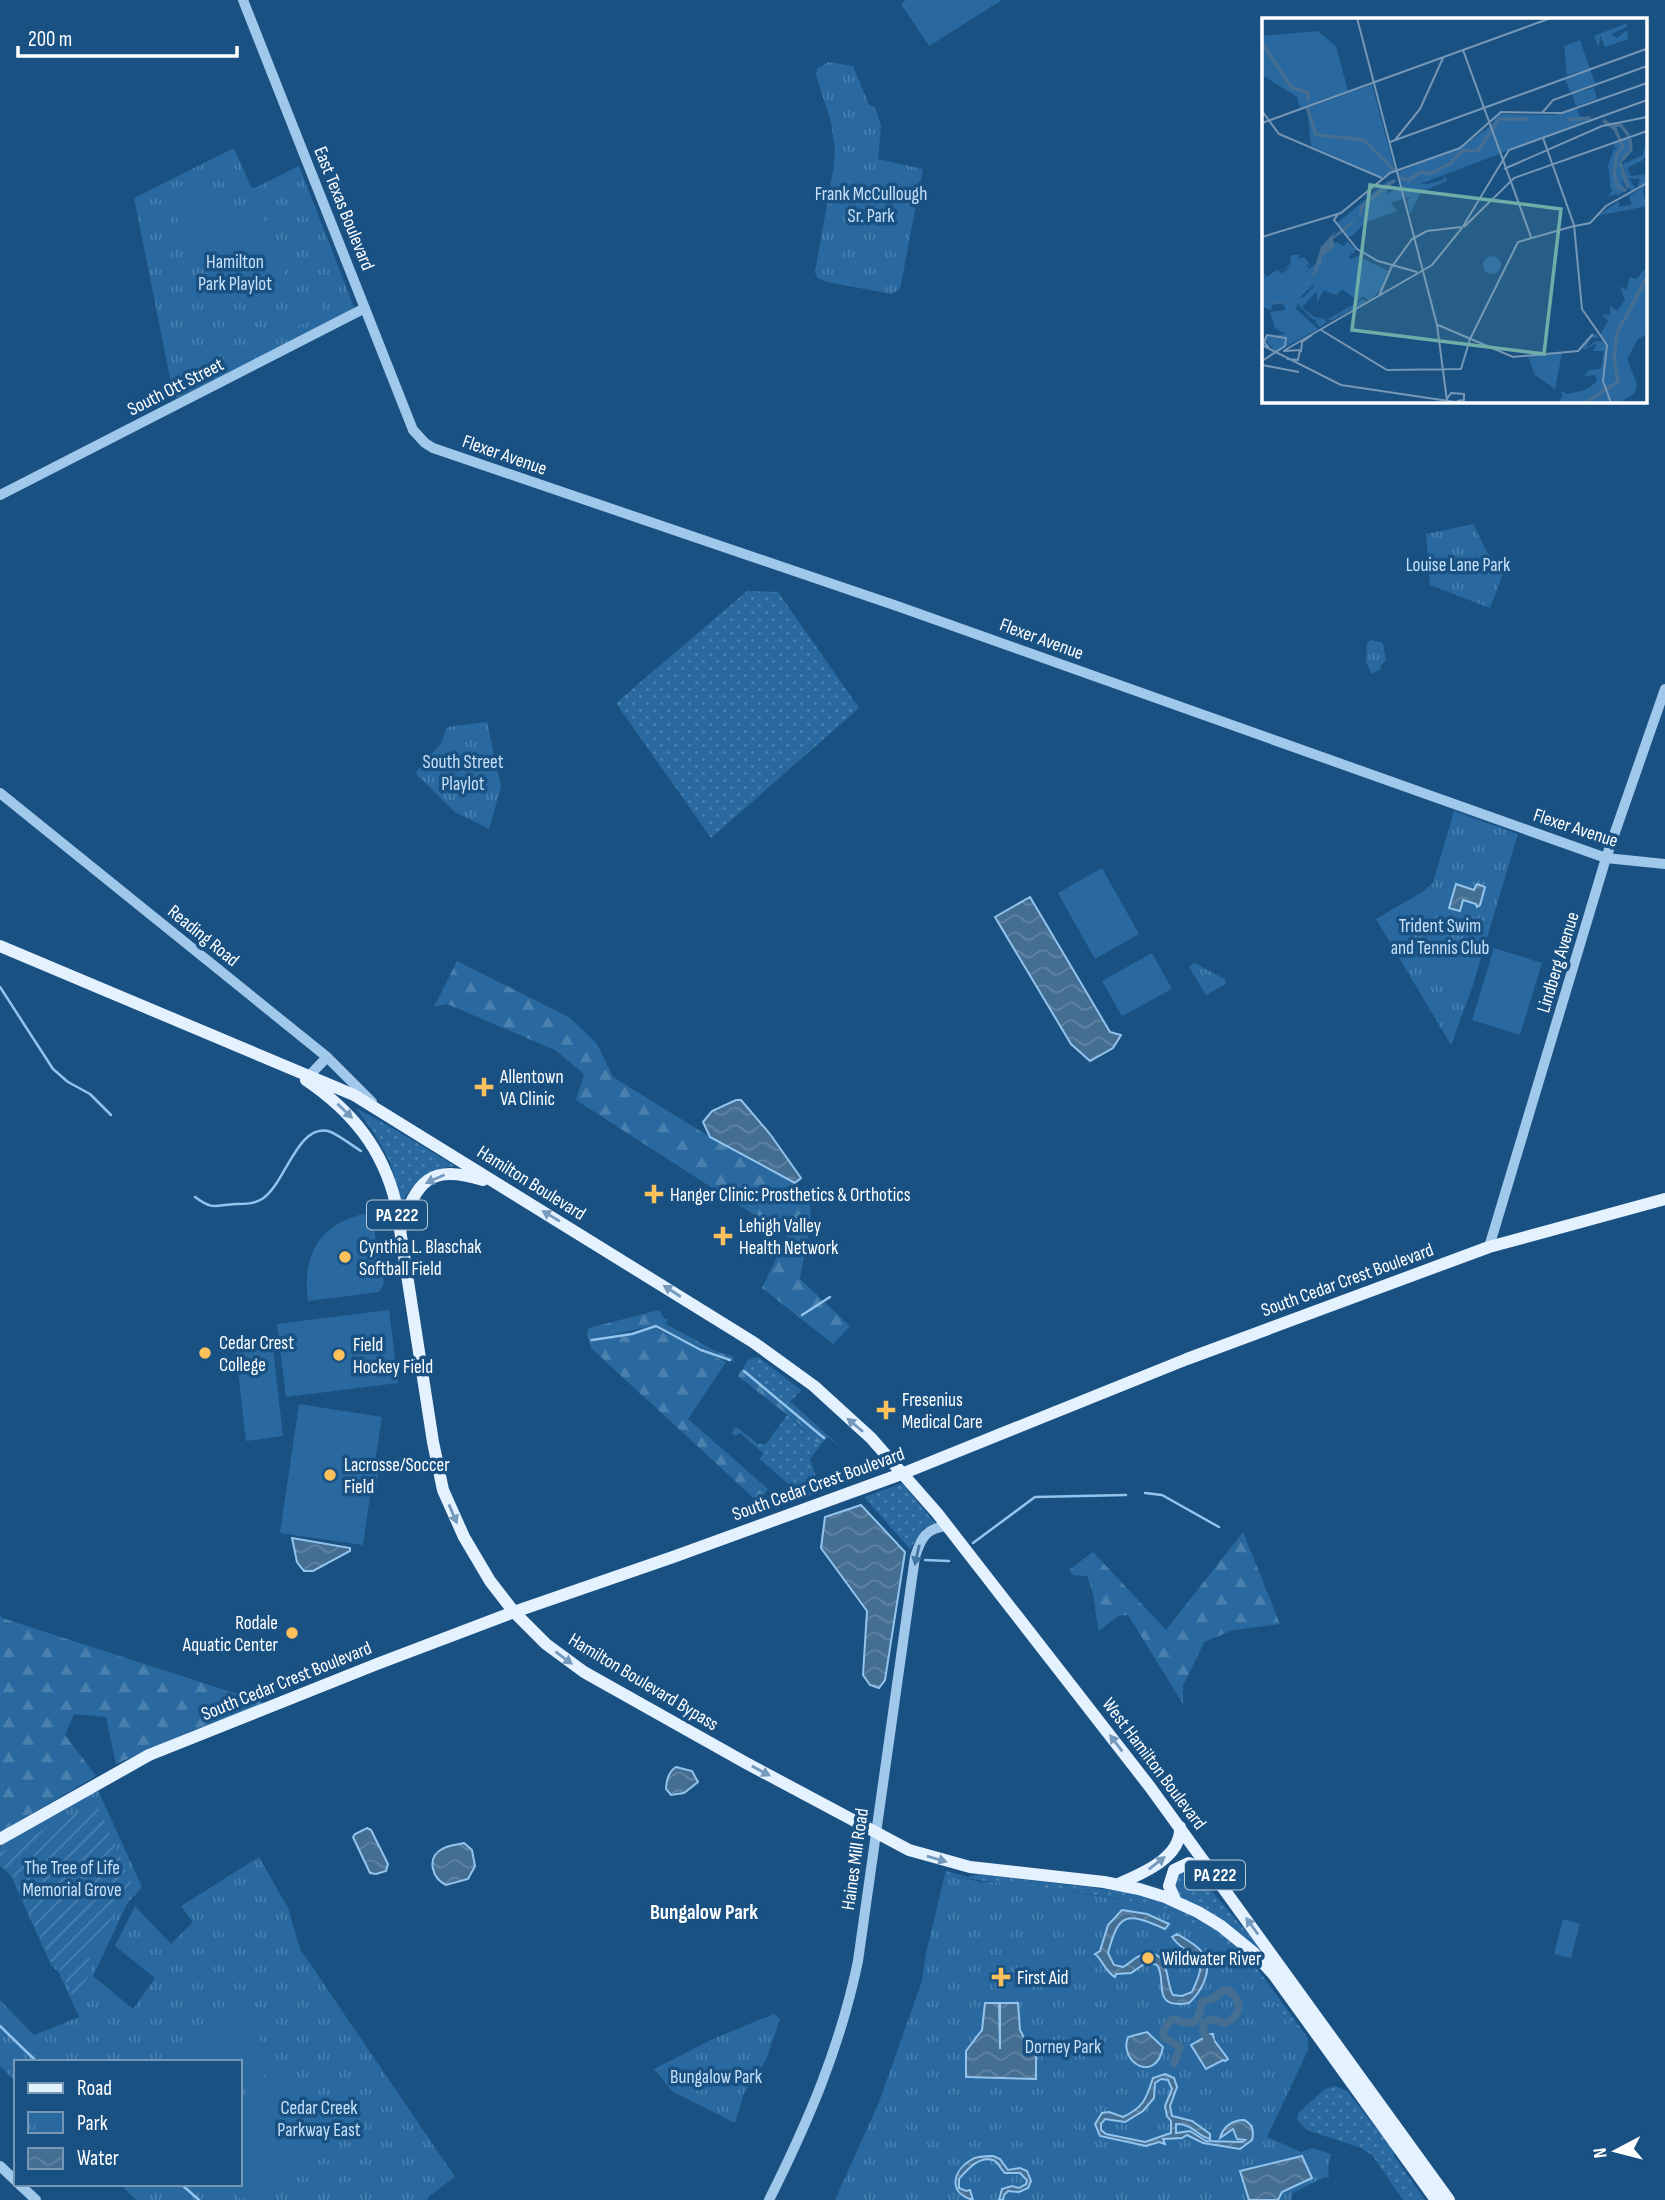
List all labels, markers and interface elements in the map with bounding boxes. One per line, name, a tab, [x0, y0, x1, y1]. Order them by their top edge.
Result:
scale bar	[18, 14, 236, 58]
inset map	[1262, 18, 1648, 402]
text: 200 m	[28, 27, 72, 52]
street label: East Texas Boulevard	[308, 143, 379, 274]
park label: Frank McCullough Sr. Park	[815, 183, 927, 228]
park label: Hamilton Park Playlot	[198, 251, 272, 296]
street label: South Ott Street	[124, 353, 228, 421]
street label: Flexer Avenue	[459, 430, 550, 481]
park label: Louise Lane Park	[1406, 554, 1511, 577]
street label: Flexer Avenue	[996, 614, 1087, 665]
park label: South Street Playlot	[423, 751, 504, 796]
street label: Flexer Avenue	[1530, 804, 1621, 853]
street label: Reading Road	[163, 900, 243, 972]
street label: Lindberg Avenue	[1532, 909, 1585, 1016]
park label: Trident Swim and Tennis Club	[1391, 915, 1489, 960]
place label: Allentown VA Clinic	[499, 1066, 564, 1111]
marker: Allentown VA Clinic	[474, 1077, 494, 1097]
one-way arrow	[337, 1103, 354, 1120]
street label: Hamilton Boulevard	[473, 1141, 590, 1226]
one-way arrow	[424, 1173, 445, 1184]
marker: Hanger Clinic: Prosthetics & Orthotics	[644, 1184, 664, 1204]
place label: Hanger Clinic: Prosthetics & Orthotics	[670, 1184, 911, 1207]
road number: PA 222	[367, 1200, 427, 1230]
one-way arrow	[541, 1210, 561, 1223]
place label: Lehigh Valley Health Network	[739, 1215, 839, 1260]
marker: Lehigh Valley Health Network	[713, 1226, 733, 1246]
place label: Cynthia L. Blaschak Softball Field	[359, 1236, 482, 1281]
street label: South Cedar Crest Boulevard	[1258, 1239, 1437, 1322]
marker: Cynthia L. Blaschak Softball Field	[337, 1249, 353, 1265]
one-way arrow	[663, 1285, 682, 1298]
place label: Cedar Crest College	[219, 1332, 294, 1377]
place label: Field Hockey Field	[353, 1334, 433, 1379]
marker: Cedar Crest College	[197, 1345, 213, 1361]
marker: Field Hockey Field	[331, 1347, 347, 1363]
place label: Fresenius Medical Care	[902, 1389, 983, 1434]
marker: Fresenius Medical Care	[876, 1400, 896, 1420]
one-way arrow	[847, 1418, 864, 1433]
street label: South Cedar Crest Boulevard	[729, 1443, 908, 1526]
place label: Lacrosse/Soccer Field	[344, 1454, 450, 1499]
marker: Lacrosse/Soccer Field	[322, 1467, 338, 1483]
one-way arrow	[448, 1504, 459, 1525]
one-way arrow	[911, 1544, 922, 1566]
place label: Rodale Aquatic Center	[182, 1612, 279, 1657]
marker: Rodale Aquatic Center	[284, 1625, 300, 1641]
street label: Hamilton Boulevard Bypass	[564, 1628, 723, 1736]
street label: South Cedar Crest Boulevard	[198, 1637, 375, 1726]
one-way arrow	[555, 1650, 573, 1664]
street label: West Hamilton Boulevard	[1097, 1693, 1211, 1834]
one-way arrow	[1109, 1735, 1124, 1753]
one-way arrow	[751, 1765, 771, 1777]
street label: Haines Mill Road	[837, 1807, 874, 1912]
one-way arrow	[927, 1854, 948, 1864]
one-way arrow	[1147, 1855, 1165, 1870]
park label: The Tree of Life Memorial Grove	[22, 1857, 122, 1902]
road number: PA 222	[1185, 1860, 1245, 1889]
district label: Bungalow Park	[650, 1900, 758, 1925]
one-way arrow	[1245, 1917, 1259, 1935]
place label: Wildwater River	[1162, 1948, 1262, 1971]
marker: Wildwater River	[1140, 1950, 1156, 1966]
marker: First Aid	[991, 1967, 1011, 1987]
place label: First Aid	[1017, 1967, 1068, 1990]
park label: Dorney Park	[1025, 2036, 1102, 2059]
legend	[14, 2060, 242, 2186]
park label: Bungalow Park	[670, 2066, 763, 2089]
text: Road	[77, 2076, 112, 2101]
park label: Cedar Creek Parkway East	[277, 2097, 361, 2142]
text: Park	[77, 2111, 108, 2136]
north arrow	[1581, 2116, 1651, 2186]
text: Water	[77, 2146, 119, 2171]
text: N	[1589, 2146, 1613, 2159]

